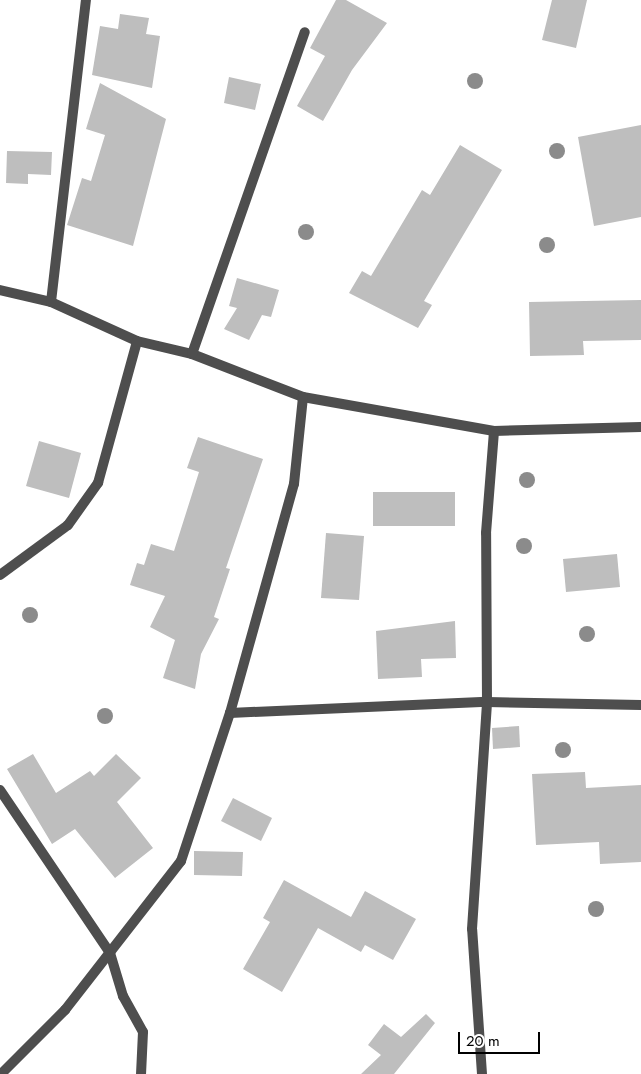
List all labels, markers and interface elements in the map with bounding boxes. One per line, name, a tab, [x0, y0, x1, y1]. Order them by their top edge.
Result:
scale bar	[461, 1022, 544, 1054]
text: 20 m	[466, 1030, 500, 1052]

